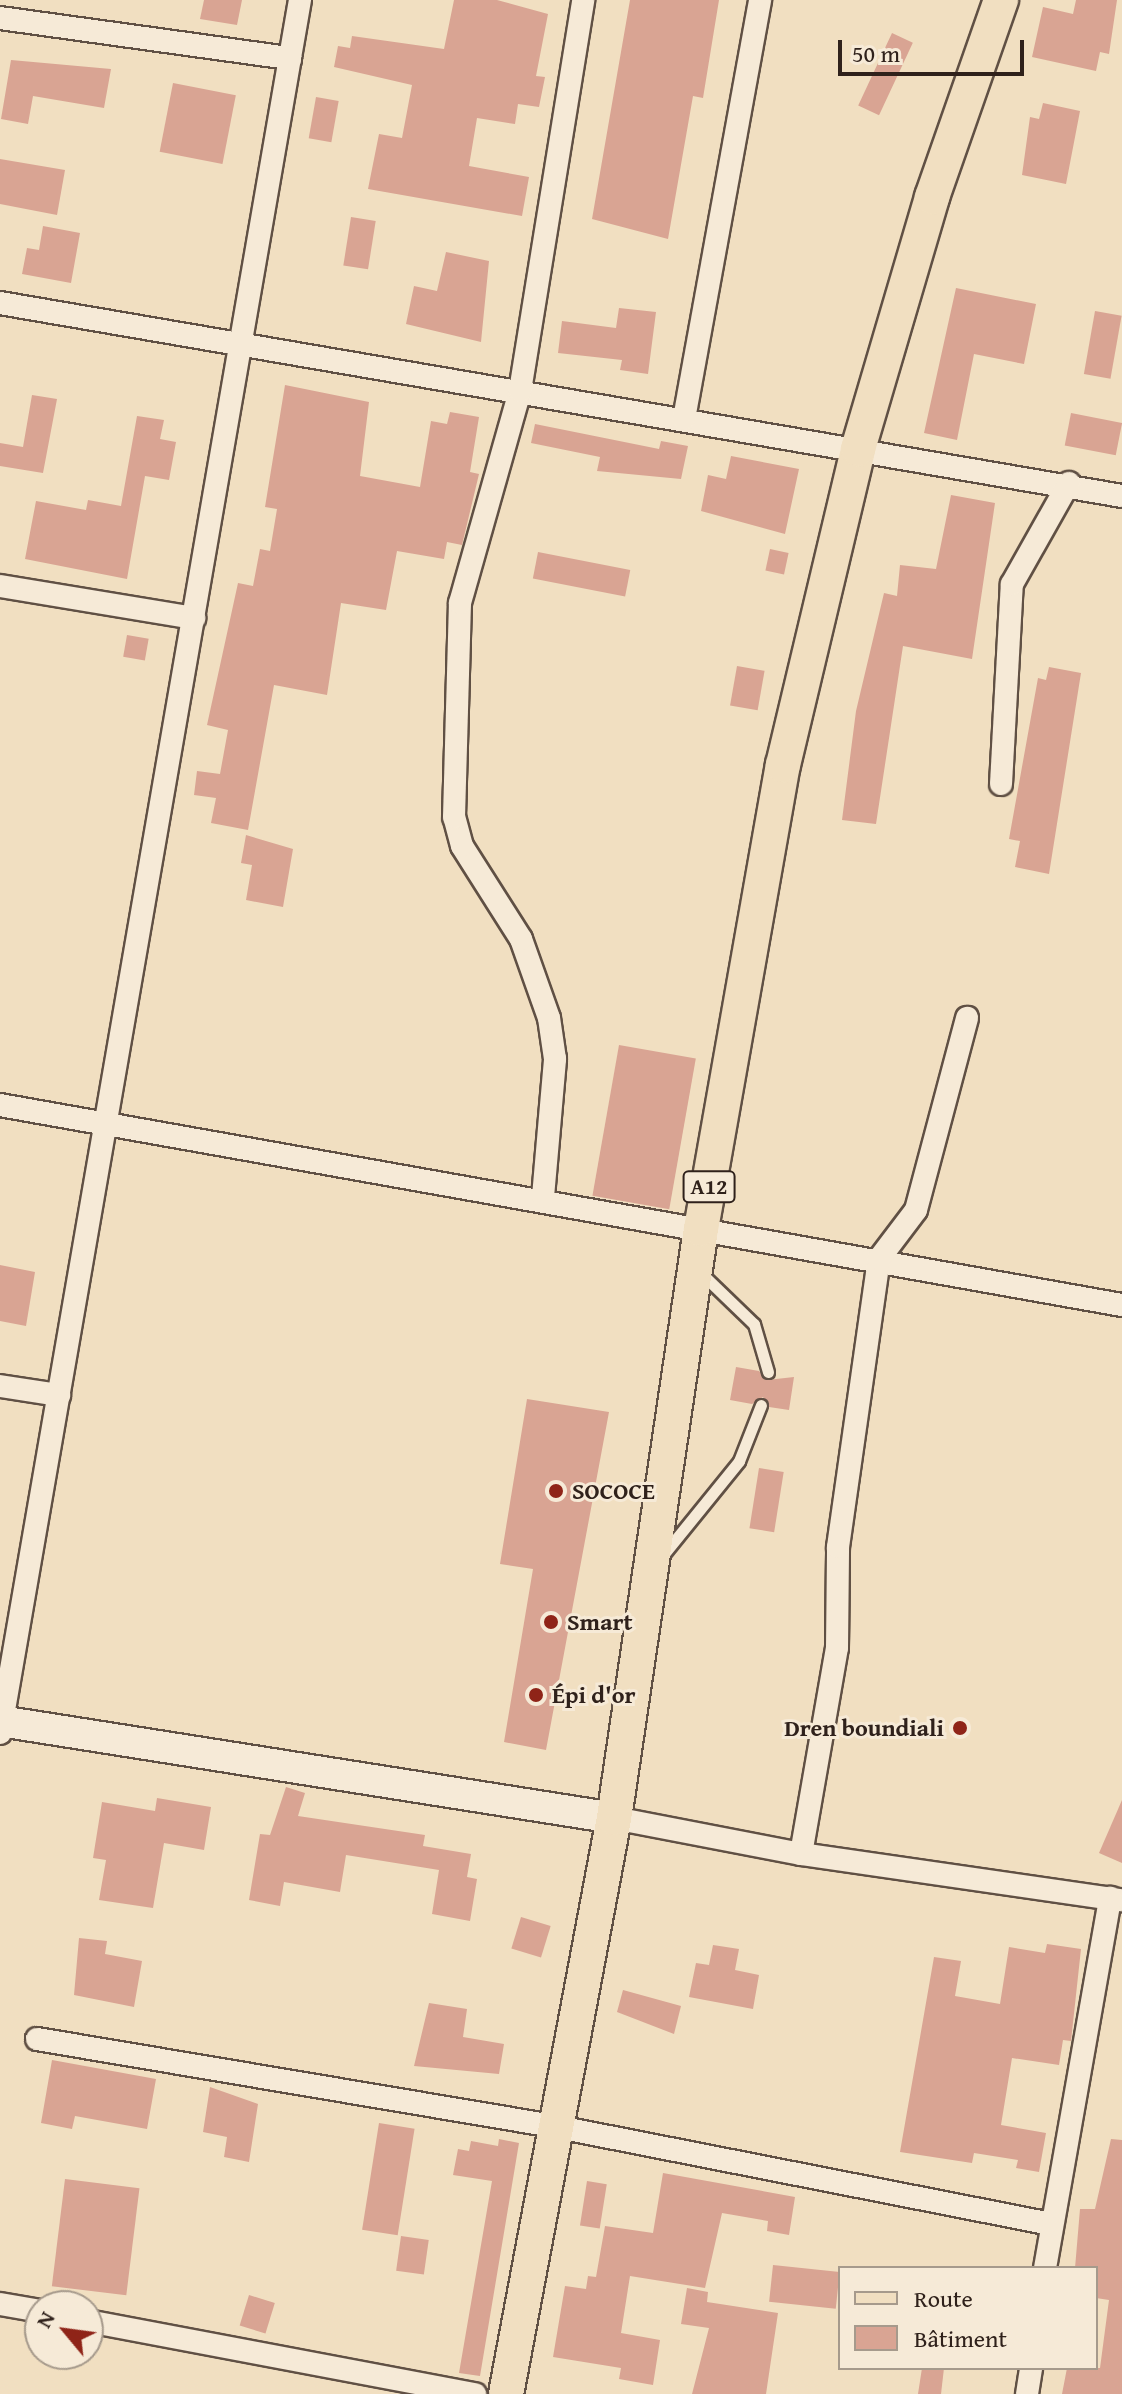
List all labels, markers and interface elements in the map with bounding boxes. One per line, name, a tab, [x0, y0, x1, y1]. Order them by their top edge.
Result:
scale bar	[842, 24, 1028, 74]
text: 50 m	[852, 36, 900, 71]
road number: A12	[681, 1169, 737, 1205]
place label: SOCOCE	[572, 1477, 655, 1505]
marker: SOCOCE	[547, 1482, 565, 1500]
place label: Smart	[567, 1608, 633, 1636]
marker: Smart	[542, 1613, 560, 1631]
place label: Épi d'or	[552, 1681, 635, 1709]
marker: Épi d'or	[527, 1686, 545, 1704]
place label: Dren boundiali	[784, 1714, 944, 1742]
marker: Dren boundiali	[951, 1719, 969, 1737]
legend	[838, 2266, 1098, 2370]
text: Route	[914, 2281, 973, 2316]
north arrow	[24, 2290, 104, 2370]
text: N	[27, 2305, 62, 2334]
text: Bâtiment	[914, 2321, 1007, 2356]

